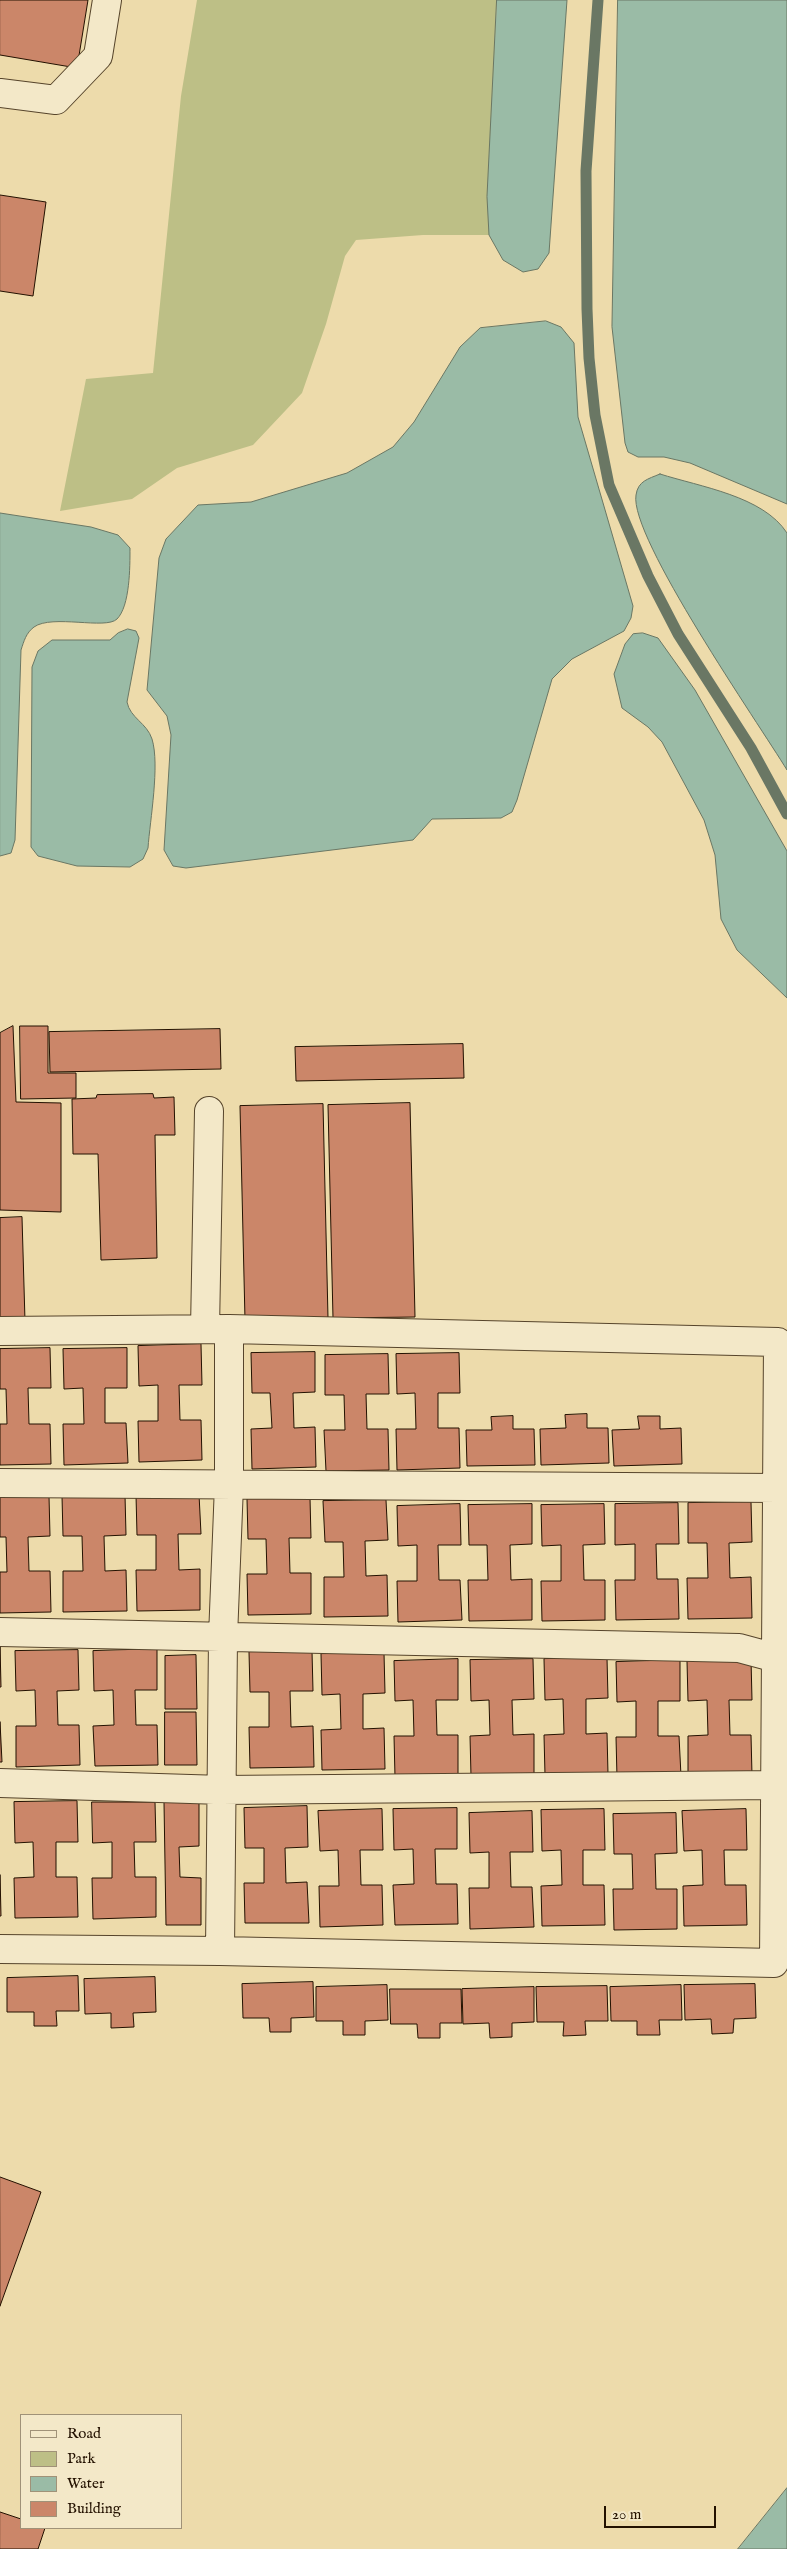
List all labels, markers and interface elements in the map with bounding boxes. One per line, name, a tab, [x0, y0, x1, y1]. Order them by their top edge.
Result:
legend	[20, 2414, 182, 2529]
text: Road	[67, 2424, 101, 2443]
text: Park	[67, 2449, 96, 2468]
text: Water	[67, 2474, 104, 2493]
scale bar	[607, 2496, 720, 2528]
text: Building	[67, 2499, 121, 2518]
text: 20 m	[612, 2505, 641, 2524]

